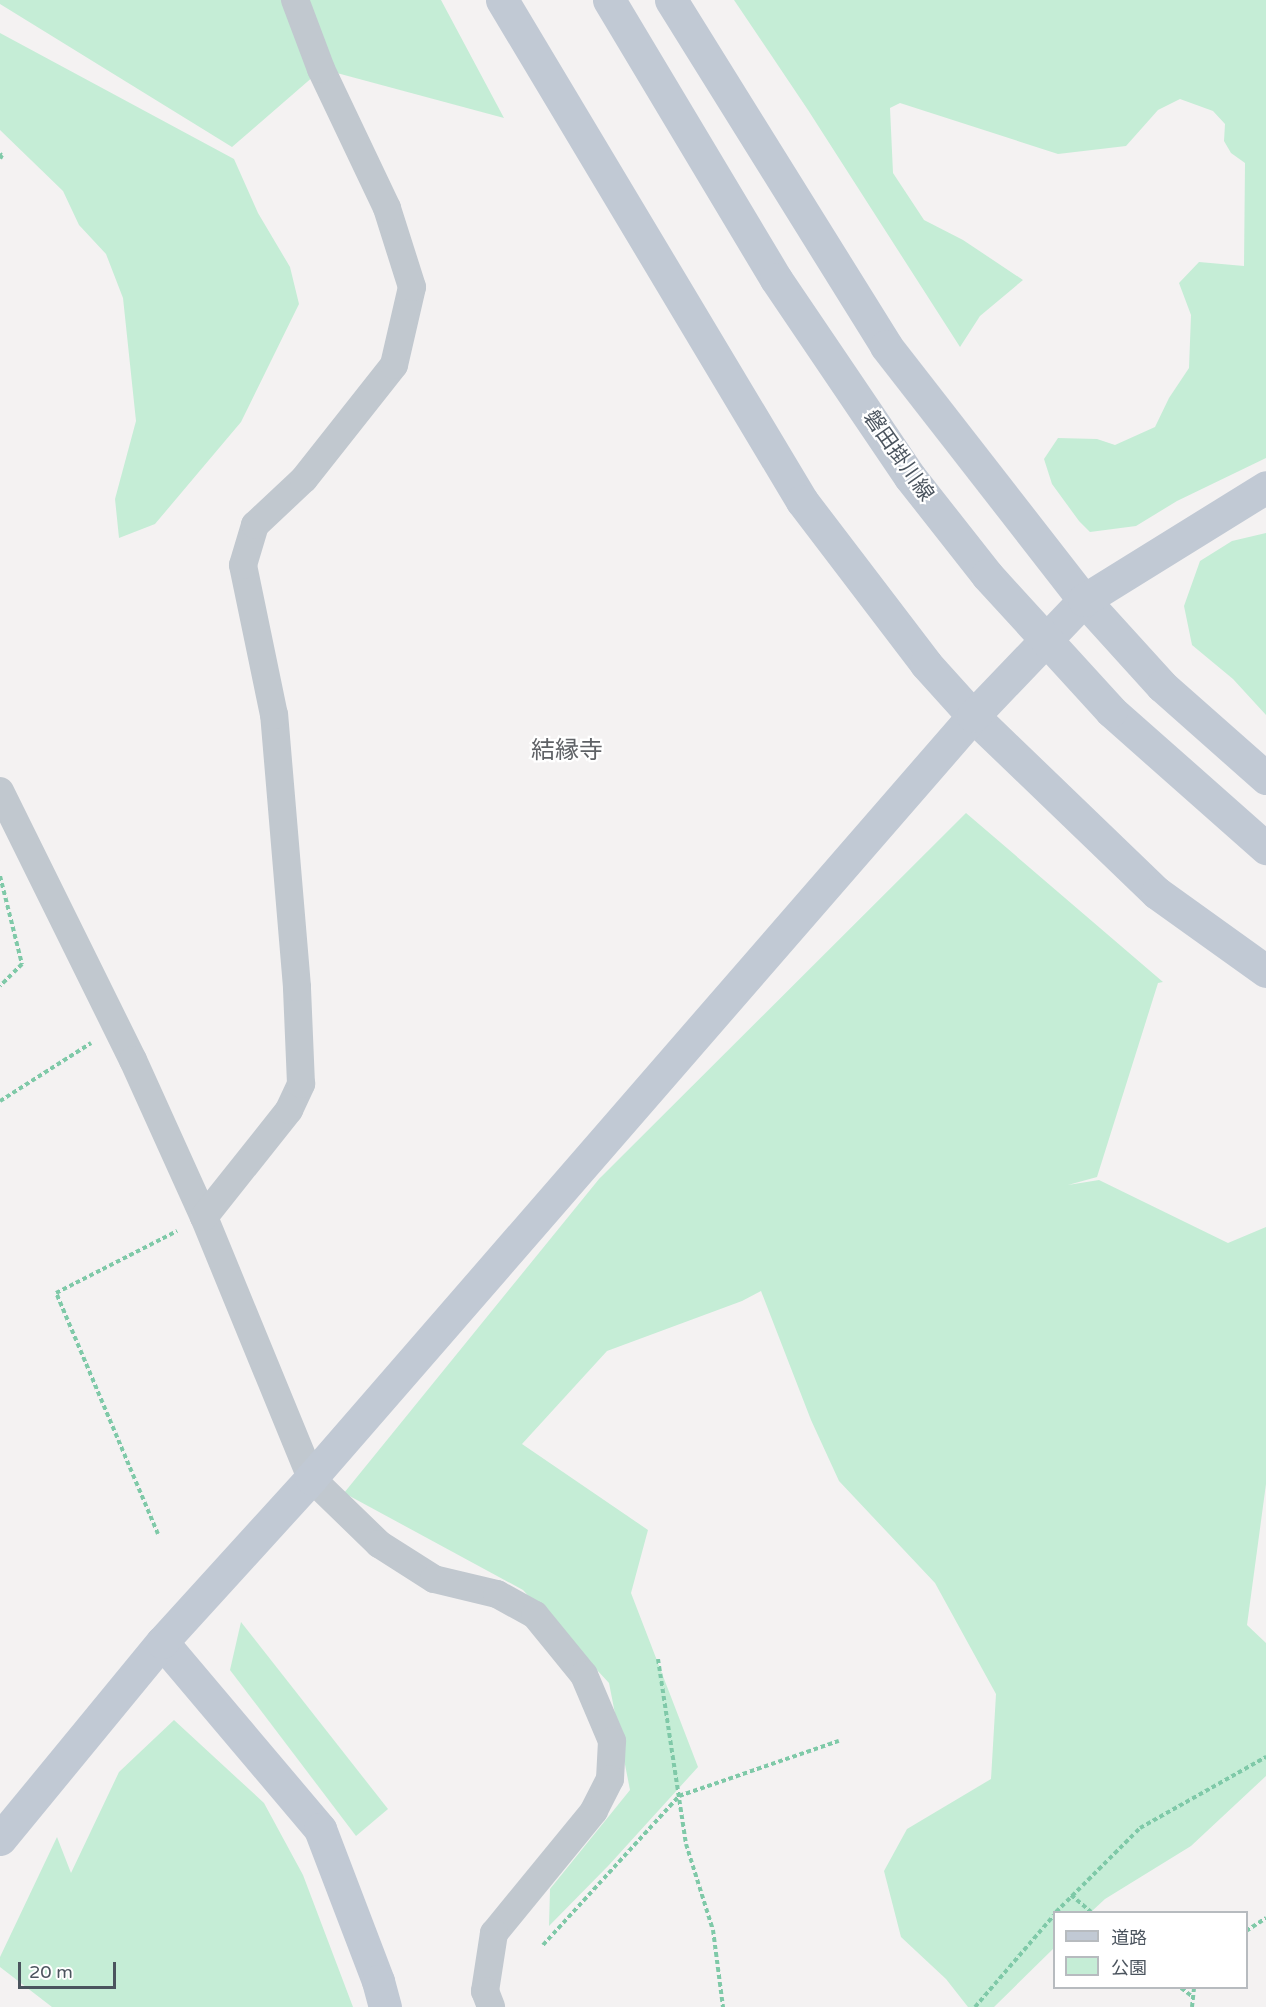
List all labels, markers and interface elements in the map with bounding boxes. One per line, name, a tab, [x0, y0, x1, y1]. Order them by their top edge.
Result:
street label: 磐田掛川線	[858, 406, 938, 506]
district label: 結縁寺	[531, 737, 603, 765]
legend	[1053, 1911, 1248, 1989]
text: 道路	[1111, 1927, 1147, 1949]
scale bar	[21, 1950, 118, 1988]
text: 公園	[1111, 1957, 1147, 1979]
text: 20 m	[29, 1961, 73, 1983]

